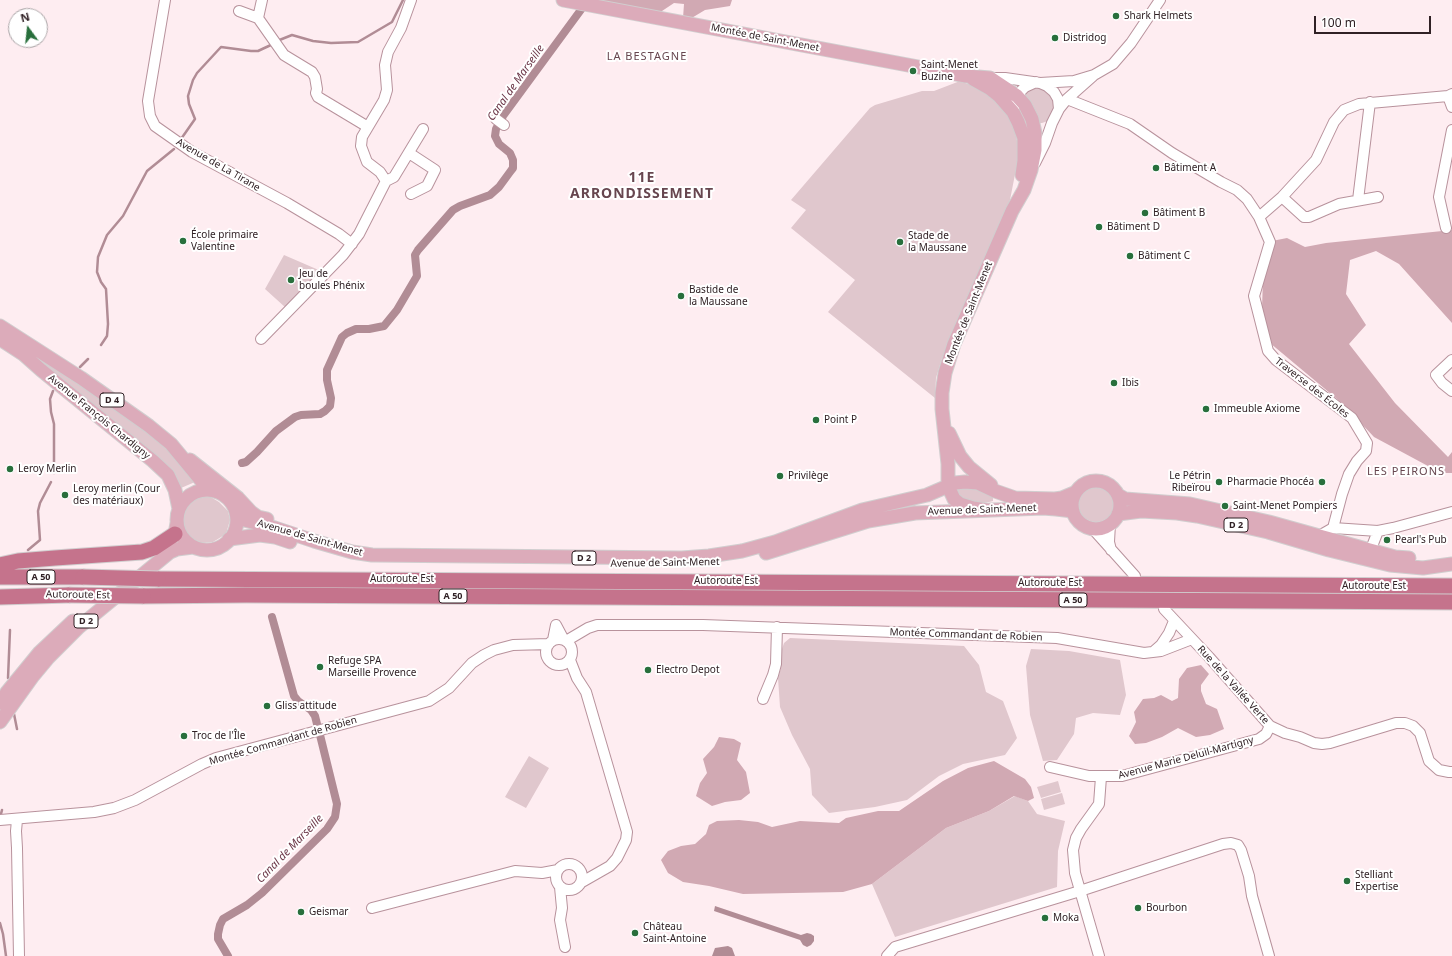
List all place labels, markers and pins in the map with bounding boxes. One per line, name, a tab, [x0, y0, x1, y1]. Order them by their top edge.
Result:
place label: Shark Helmets	[1124, 10, 1192, 22]
marker: Shark Helmets	[1111, 11, 1121, 21]
place label: Distridog	[1063, 32, 1106, 44]
marker: Distridog	[1050, 33, 1060, 43]
place label: Saint-Menet Buzine	[921, 59, 978, 82]
marker: Saint-Menet Buzine	[908, 66, 918, 76]
place label: Bâtiment A	[1164, 162, 1216, 174]
marker: Bâtiment A	[1151, 163, 1161, 173]
place label: Bâtiment B	[1153, 207, 1205, 219]
marker: Bâtiment B	[1140, 208, 1150, 218]
place label: Bâtiment D	[1107, 221, 1160, 233]
marker: Bâtiment D	[1094, 222, 1104, 232]
place label: École primaire Valentine	[191, 229, 258, 252]
place label: Stade de la Maussane	[908, 230, 967, 254]
marker: École primaire Valentine	[178, 236, 188, 246]
marker: Stade de la Maussane	[895, 237, 905, 247]
place label: Bâtiment C	[1138, 250, 1190, 262]
marker: Bâtiment C	[1125, 251, 1135, 261]
place label: Jeu de boules Phénix	[299, 268, 365, 292]
marker: Jeu de boules Phénix	[286, 275, 296, 285]
place label: Bastide de la Maussane	[689, 284, 748, 308]
marker: Bastide de la Maussane	[676, 291, 686, 301]
place label: Ibis	[1122, 377, 1139, 389]
marker: Ibis	[1109, 378, 1119, 388]
place label: Immeuble Axiome	[1214, 403, 1300, 415]
marker: Immeuble Axiome	[1201, 404, 1211, 414]
place label: Point P	[824, 414, 857, 426]
marker: Point P	[811, 415, 821, 425]
place label: Leroy Merlin	[18, 463, 77, 475]
marker: Leroy Merlin	[5, 464, 15, 474]
place label: Privilège	[788, 470, 828, 482]
place label: Le Pétrin Ribeïrou	[1169, 470, 1211, 494]
marker: Privilège	[775, 471, 785, 481]
place label: Pharmacie Phocéa	[1227, 476, 1314, 488]
marker: Le Pétrin Ribeïrou	[1214, 477, 1224, 487]
marker: Pharmacie Phocéa	[1317, 477, 1327, 487]
place label: Leroy merlin (Cour des matériaux)	[73, 483, 160, 506]
marker: Leroy merlin (Cour des matériaux)	[60, 490, 70, 500]
place label: Saint-Menet Pompiers	[1233, 500, 1337, 512]
marker: Saint-Menet Pompiers	[1220, 501, 1230, 511]
place label: Pearl's Pub	[1395, 534, 1447, 546]
marker: Pearl's Pub	[1382, 535, 1392, 545]
place label: Refuge SPA Marseille Provence	[328, 655, 416, 678]
marker: Refuge SPA Marseille Provence	[315, 662, 325, 672]
place label: Electro Depot	[656, 664, 720, 676]
marker: Electro Depot	[643, 665, 653, 675]
place label: Gliss attitude	[275, 700, 337, 712]
marker: Gliss attitude	[262, 701, 272, 711]
place label: Troc de l'Île	[192, 730, 245, 742]
marker: Troc de l'Île	[179, 731, 189, 741]
place label: Stelliant Expertise	[1355, 869, 1398, 892]
marker: Stelliant Expertise	[1342, 876, 1352, 886]
place label: Bourbon	[1146, 902, 1187, 914]
marker: Bourbon	[1133, 903, 1143, 913]
place label: Geismar	[309, 906, 348, 918]
marker: Geismar	[296, 907, 306, 917]
place label: Moka	[1053, 912, 1079, 924]
marker: Moka	[1040, 913, 1050, 923]
place label: Château Saint-Antoine	[643, 921, 706, 944]
marker: Château Saint-Antoine	[630, 928, 640, 938]

